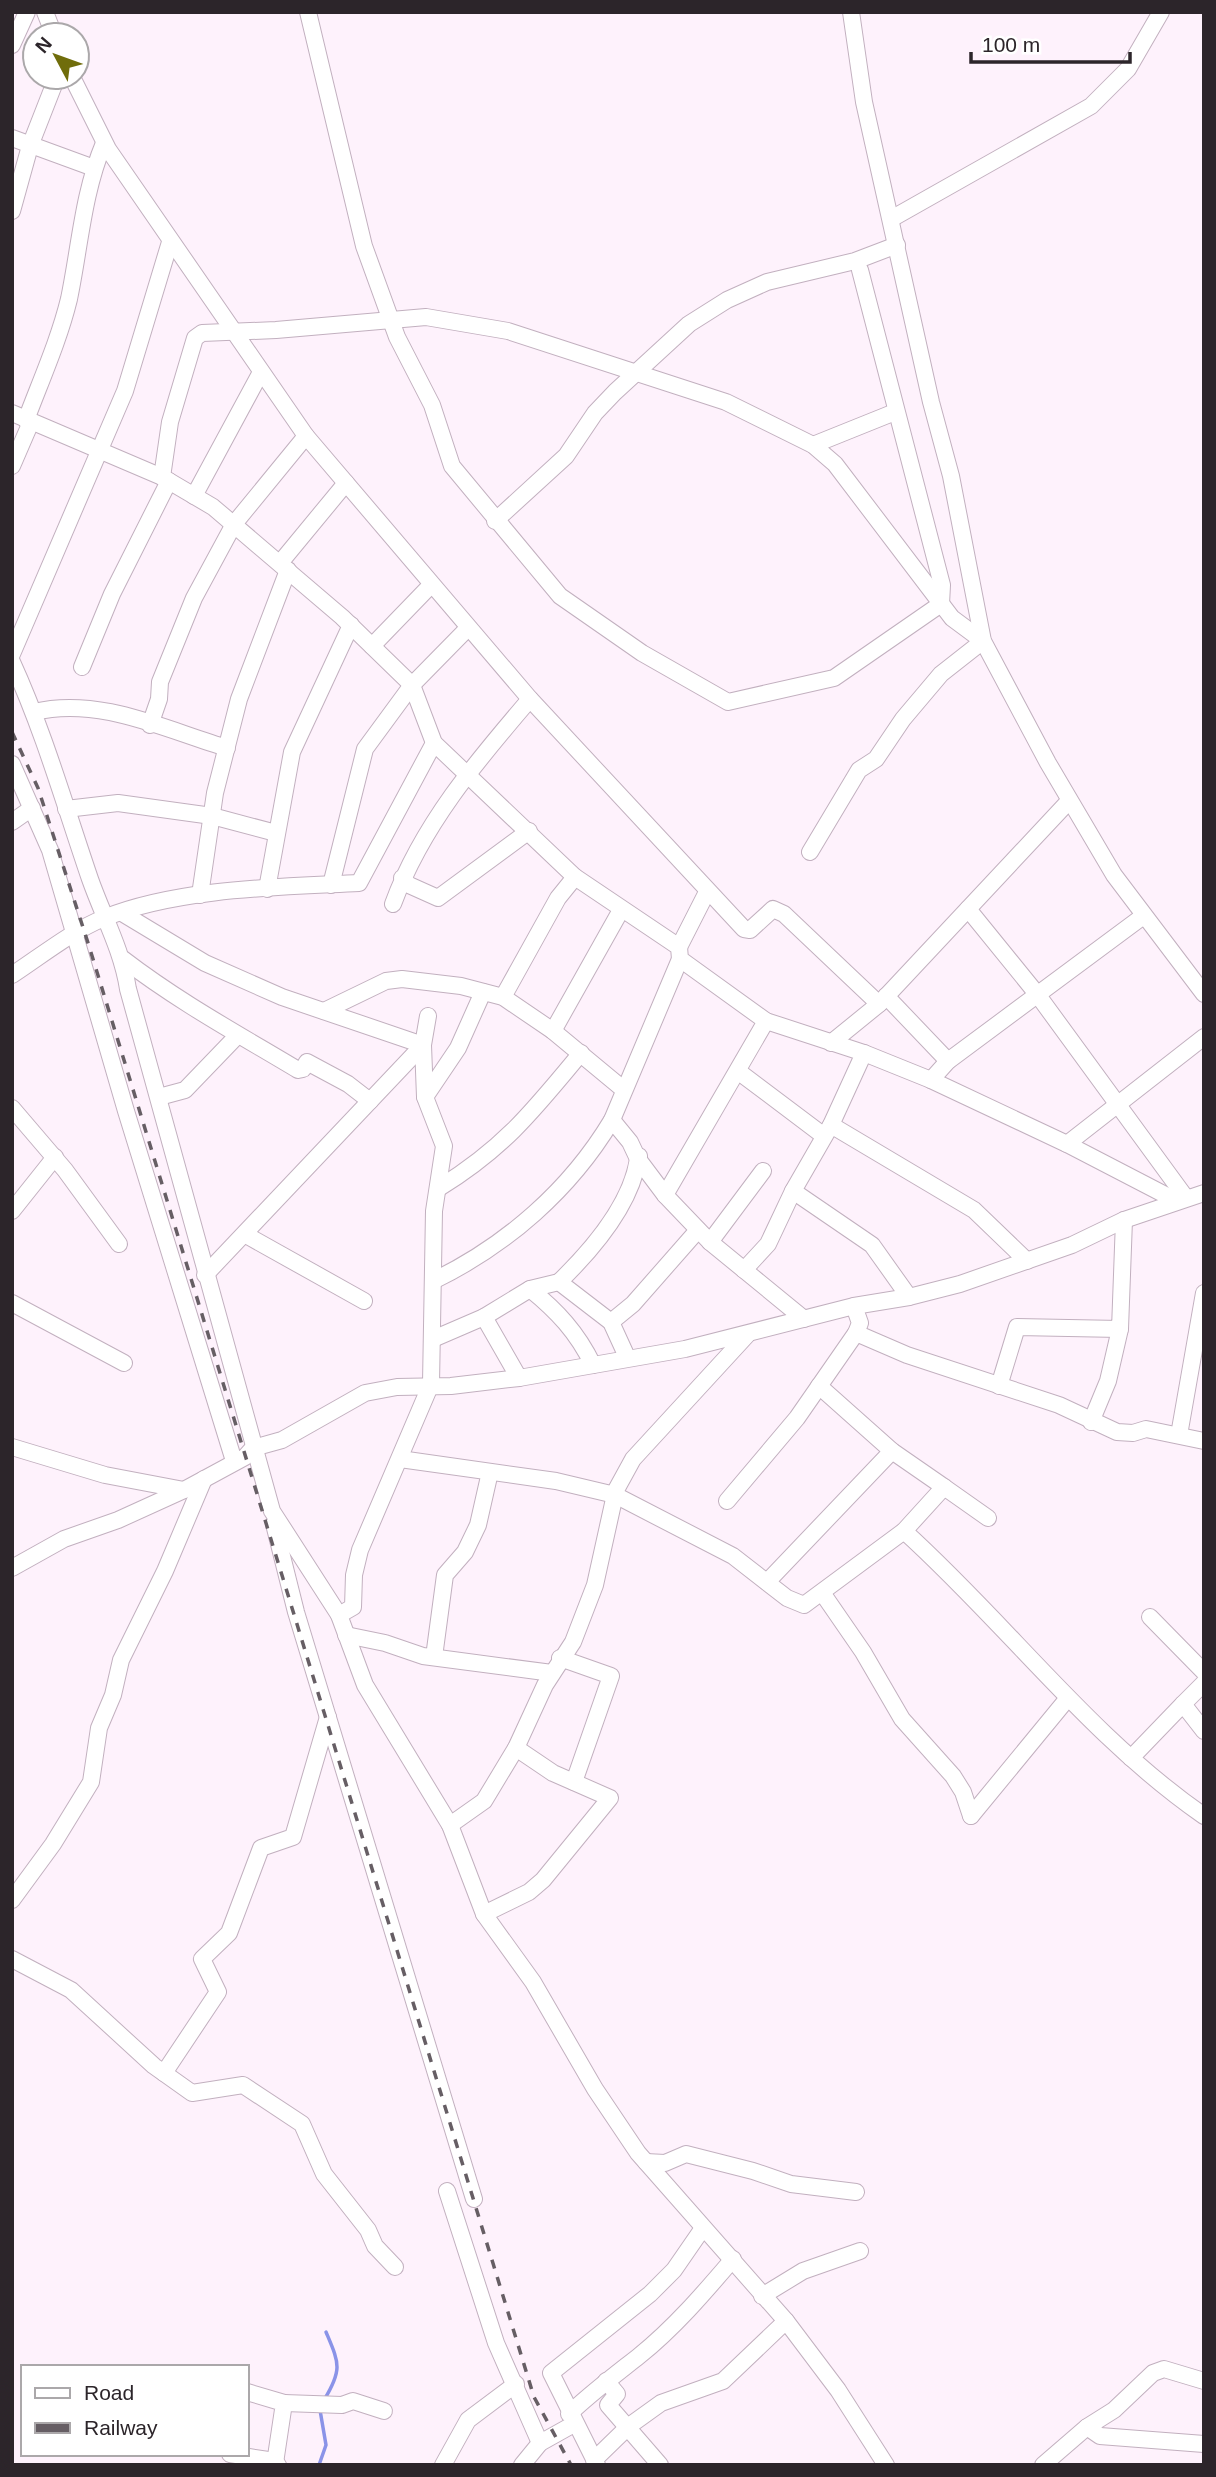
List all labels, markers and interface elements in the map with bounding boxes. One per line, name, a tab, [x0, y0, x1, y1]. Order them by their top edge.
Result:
north arrow	[21, 21, 91, 91]
scale bar	[971, 21, 1130, 65]
text: N	[31, 33, 56, 57]
text: 100 m	[982, 33, 1040, 56]
legend	[21, 2365, 248, 2456]
text: Road	[84, 2381, 134, 2404]
text: Railway	[84, 2416, 158, 2439]

